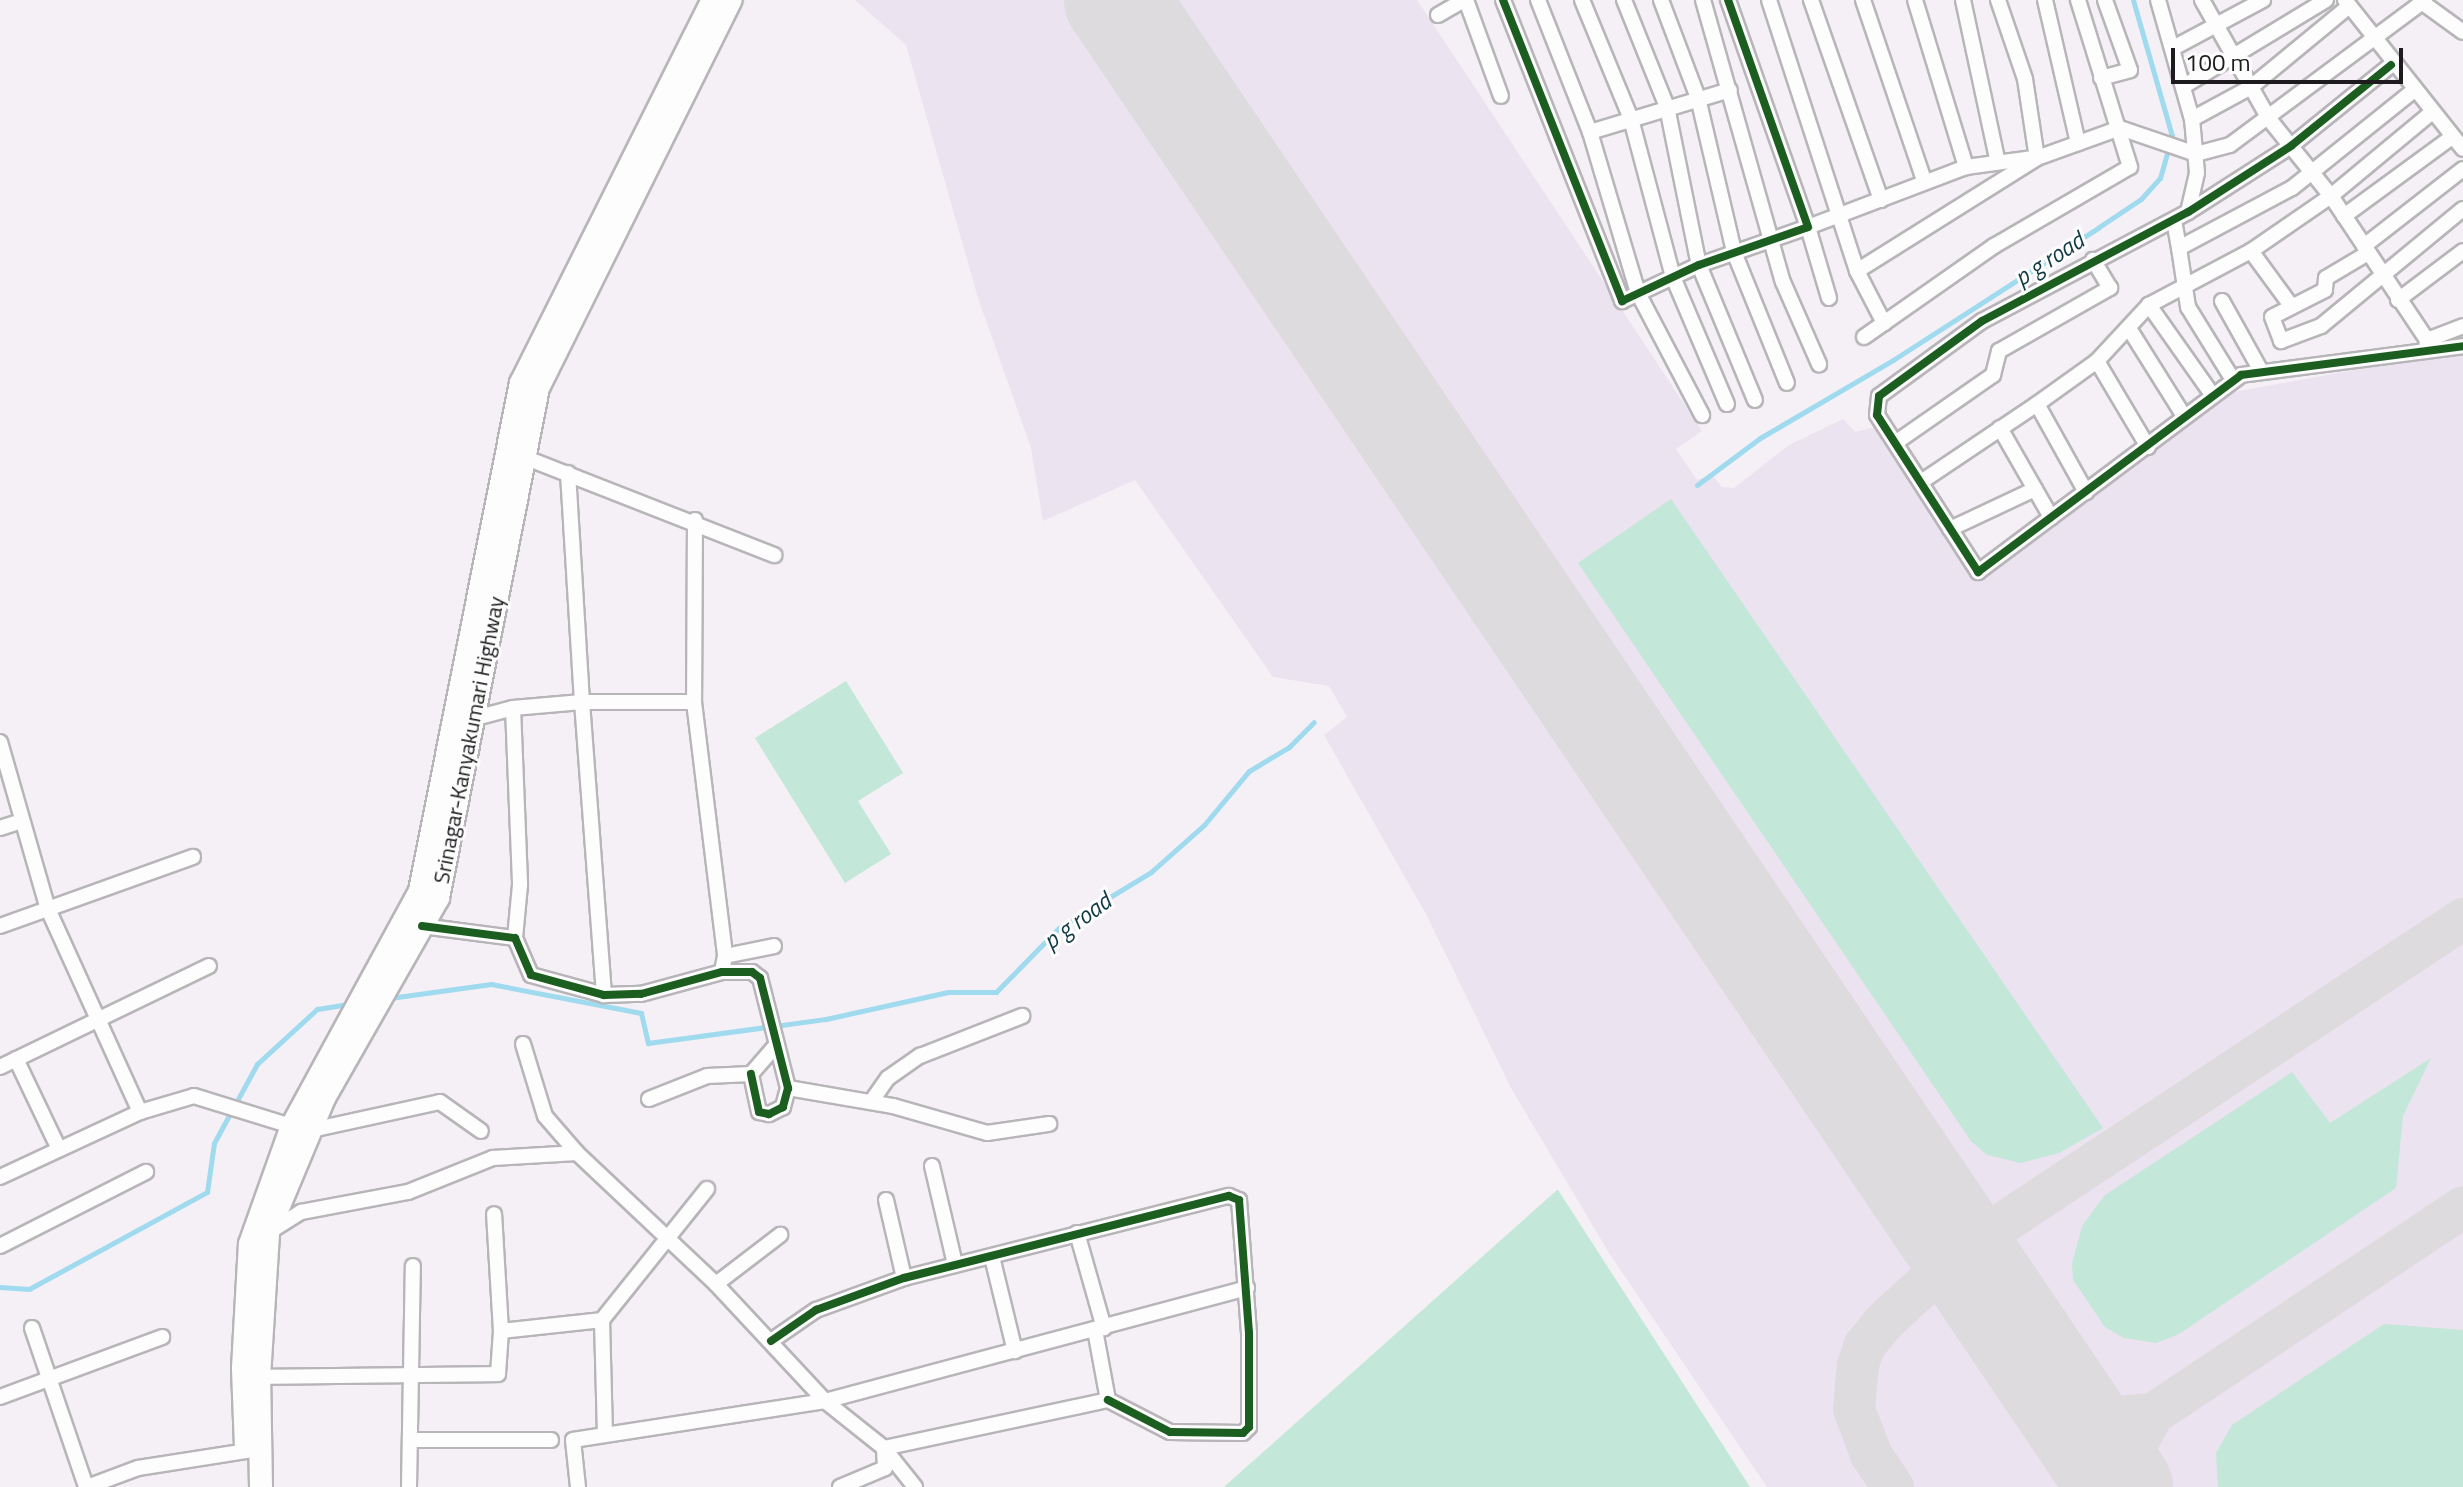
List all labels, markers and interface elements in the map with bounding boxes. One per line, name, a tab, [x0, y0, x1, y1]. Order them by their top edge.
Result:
scale bar	[2175, 32, 2407, 82]
text: 100 m	[2185, 44, 2251, 80]
water label: p g road	[2009, 226, 2089, 292]
street label: Srinagar-Kanyakumari Highway	[428, 594, 510, 886]
water label: p g road	[1037, 887, 1117, 955]

